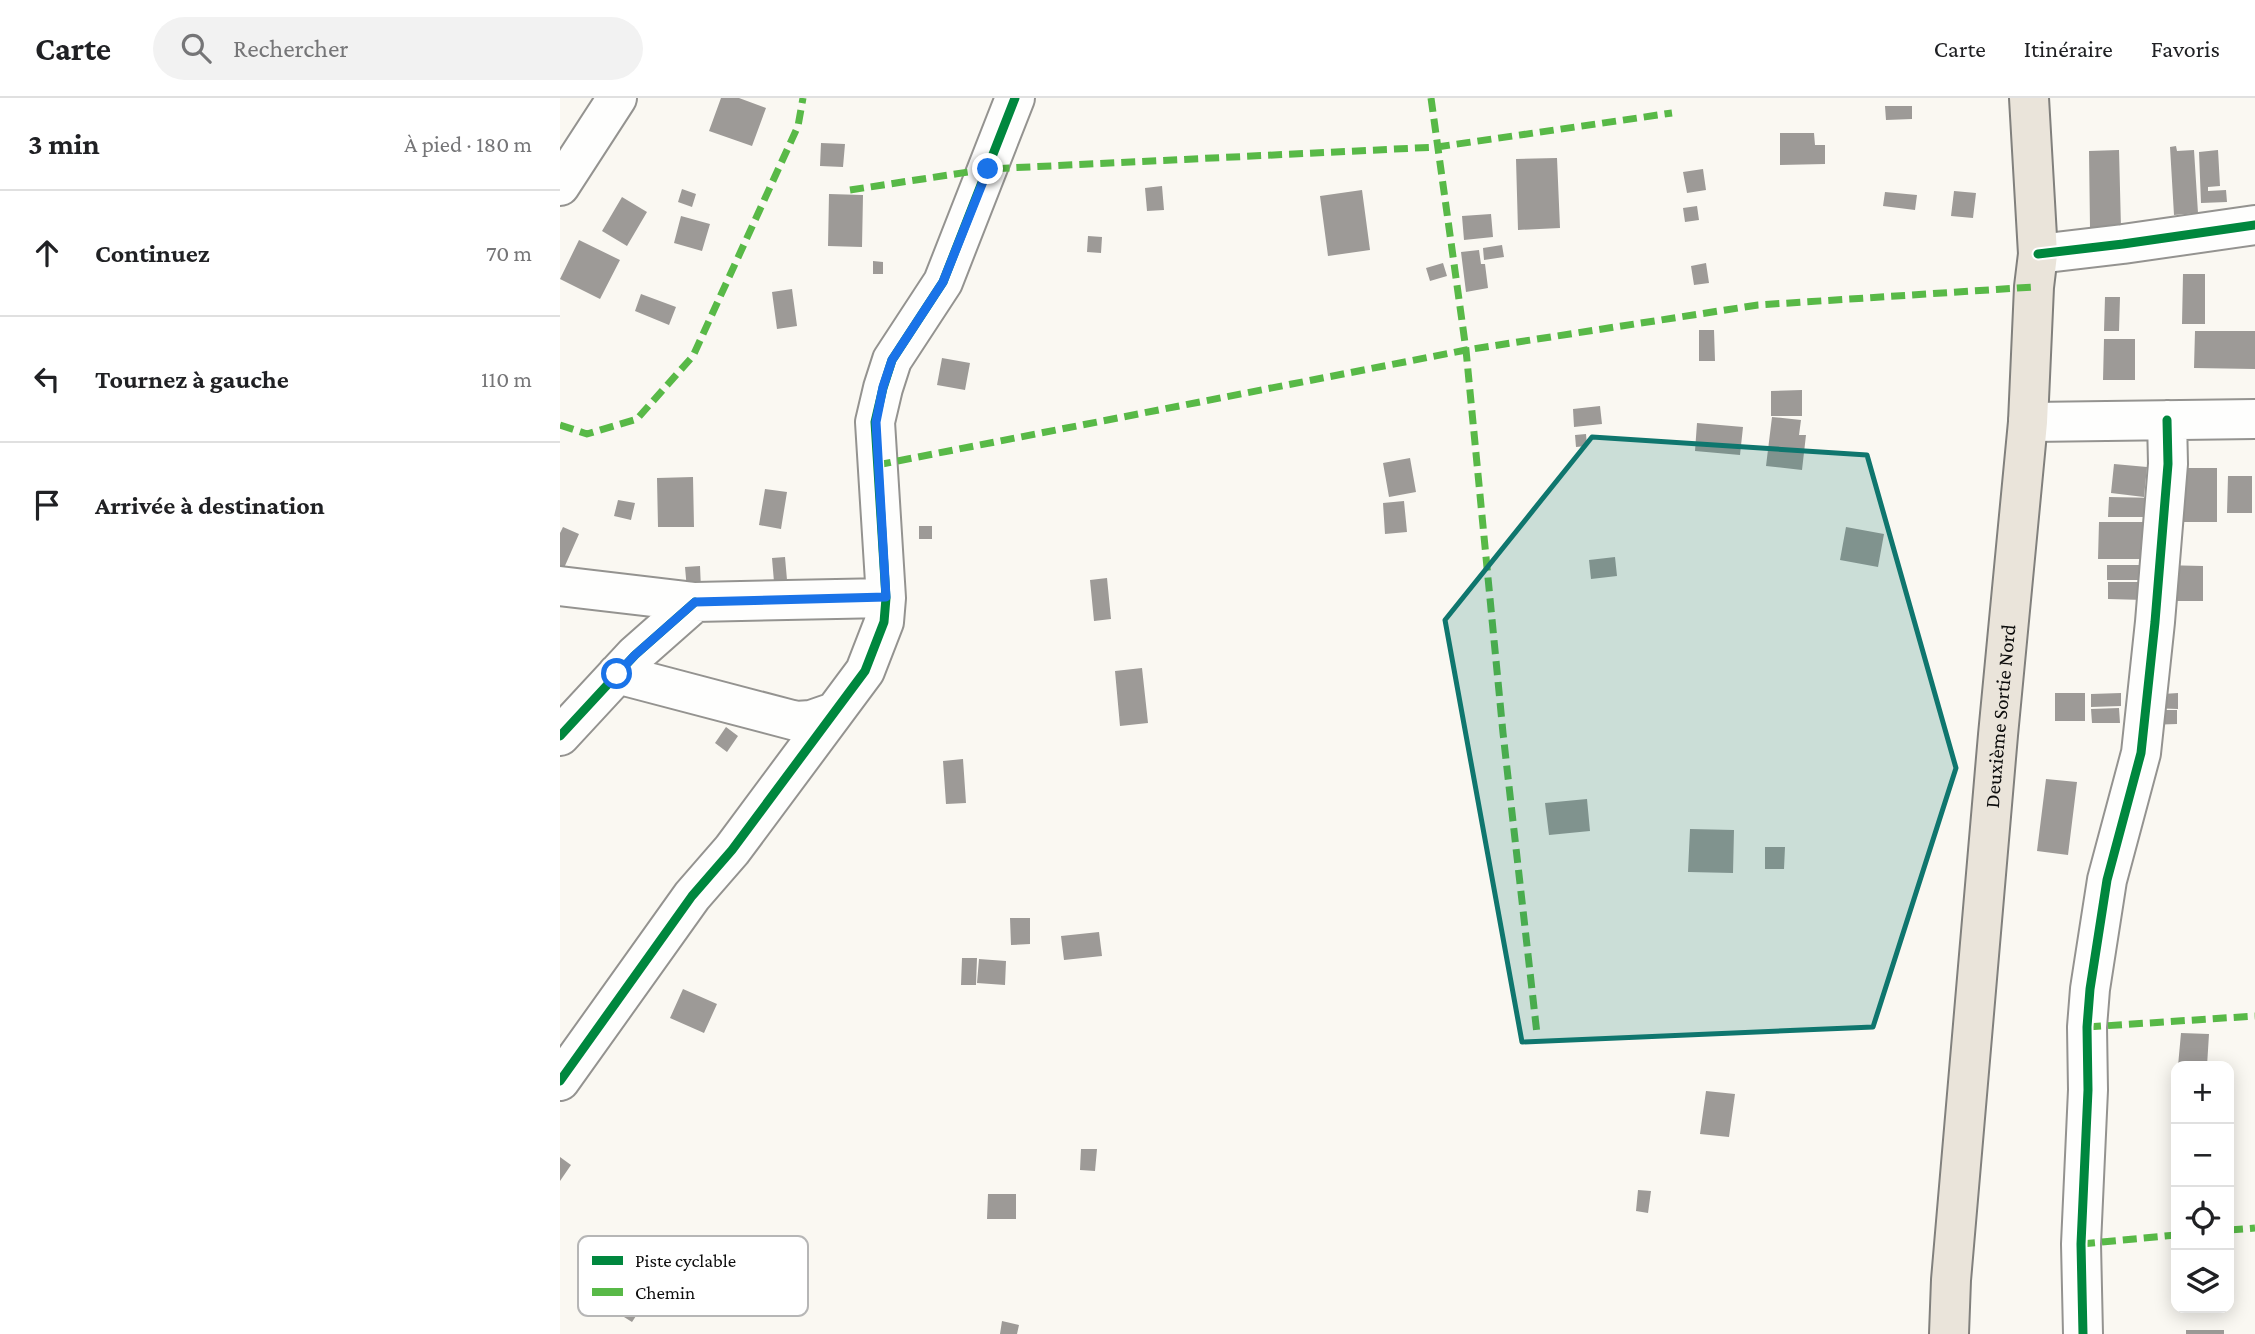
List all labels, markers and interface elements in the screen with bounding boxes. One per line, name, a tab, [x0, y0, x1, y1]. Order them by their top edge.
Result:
search box	[153, 17, 643, 80]
icon: search	[177, 29, 215, 67]
text: Carte	[35, 30, 111, 67]
text: Rechercher	[233, 34, 349, 63]
text: Carte	[1934, 35, 1986, 62]
text: Itinéraire	[2024, 35, 2113, 62]
text: Favoris	[2151, 35, 2220, 62]
text: 3 min	[28, 127, 100, 160]
text: À pied · 180 m	[404, 131, 532, 157]
route end	[972, 153, 1003, 184]
icon: ahead	[28, 234, 66, 272]
text: Continuez	[95, 239, 210, 268]
text: 70 m	[486, 240, 532, 266]
icon: left	[28, 360, 66, 398]
text: Tournez à gauche	[95, 365, 289, 394]
text: 110 m	[481, 366, 532, 392]
icon: arrive	[28, 486, 66, 524]
text: Arrivée à destination	[95, 491, 325, 520]
street label: Deuxième Sortie Nord	[1980, 623, 2021, 809]
route start	[601, 658, 632, 689]
map controls	[2171, 1061, 2234, 1313]
button: +	[2171, 1061, 2234, 1124]
button: −	[2171, 1124, 2234, 1187]
button: locate	[2171, 1187, 2234, 1250]
legend	[578, 1236, 808, 1316]
text: Piste cyclable	[635, 1250, 736, 1271]
button: layers	[2171, 1250, 2234, 1313]
text: Chemin	[635, 1282, 695, 1303]

